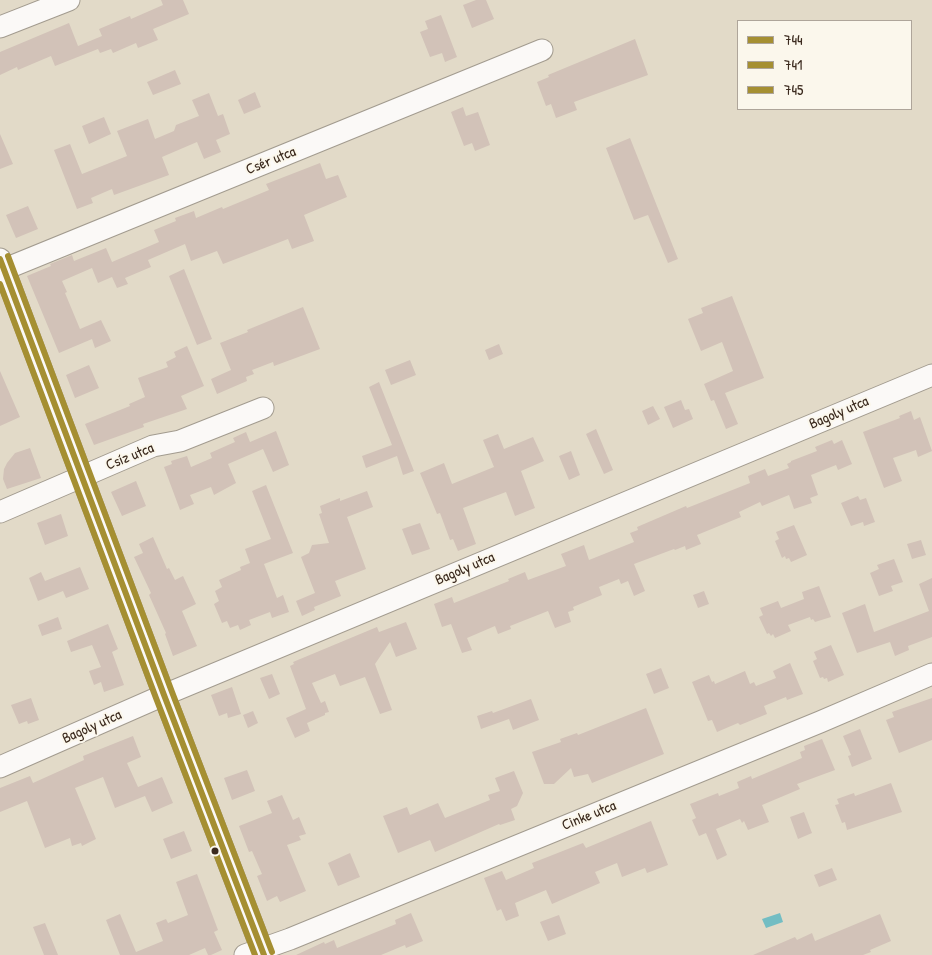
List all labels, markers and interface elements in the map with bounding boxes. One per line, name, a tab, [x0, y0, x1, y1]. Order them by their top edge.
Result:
legend	[737, 20, 912, 110]
text: 744	[784, 29, 803, 50]
text: 741	[784, 54, 803, 75]
text: 745	[784, 79, 803, 100]
street label: Csér utca	[243, 143, 299, 179]
street label: Bagoly utca	[807, 392, 871, 434]
street label: Csíz utca	[103, 439, 157, 475]
street label: Bagoly utca	[433, 548, 497, 590]
street label: Bagoly utca	[60, 706, 124, 748]
street label: Cinke utca	[559, 797, 619, 835]
unlabelled marker	[210, 846, 220, 856]

